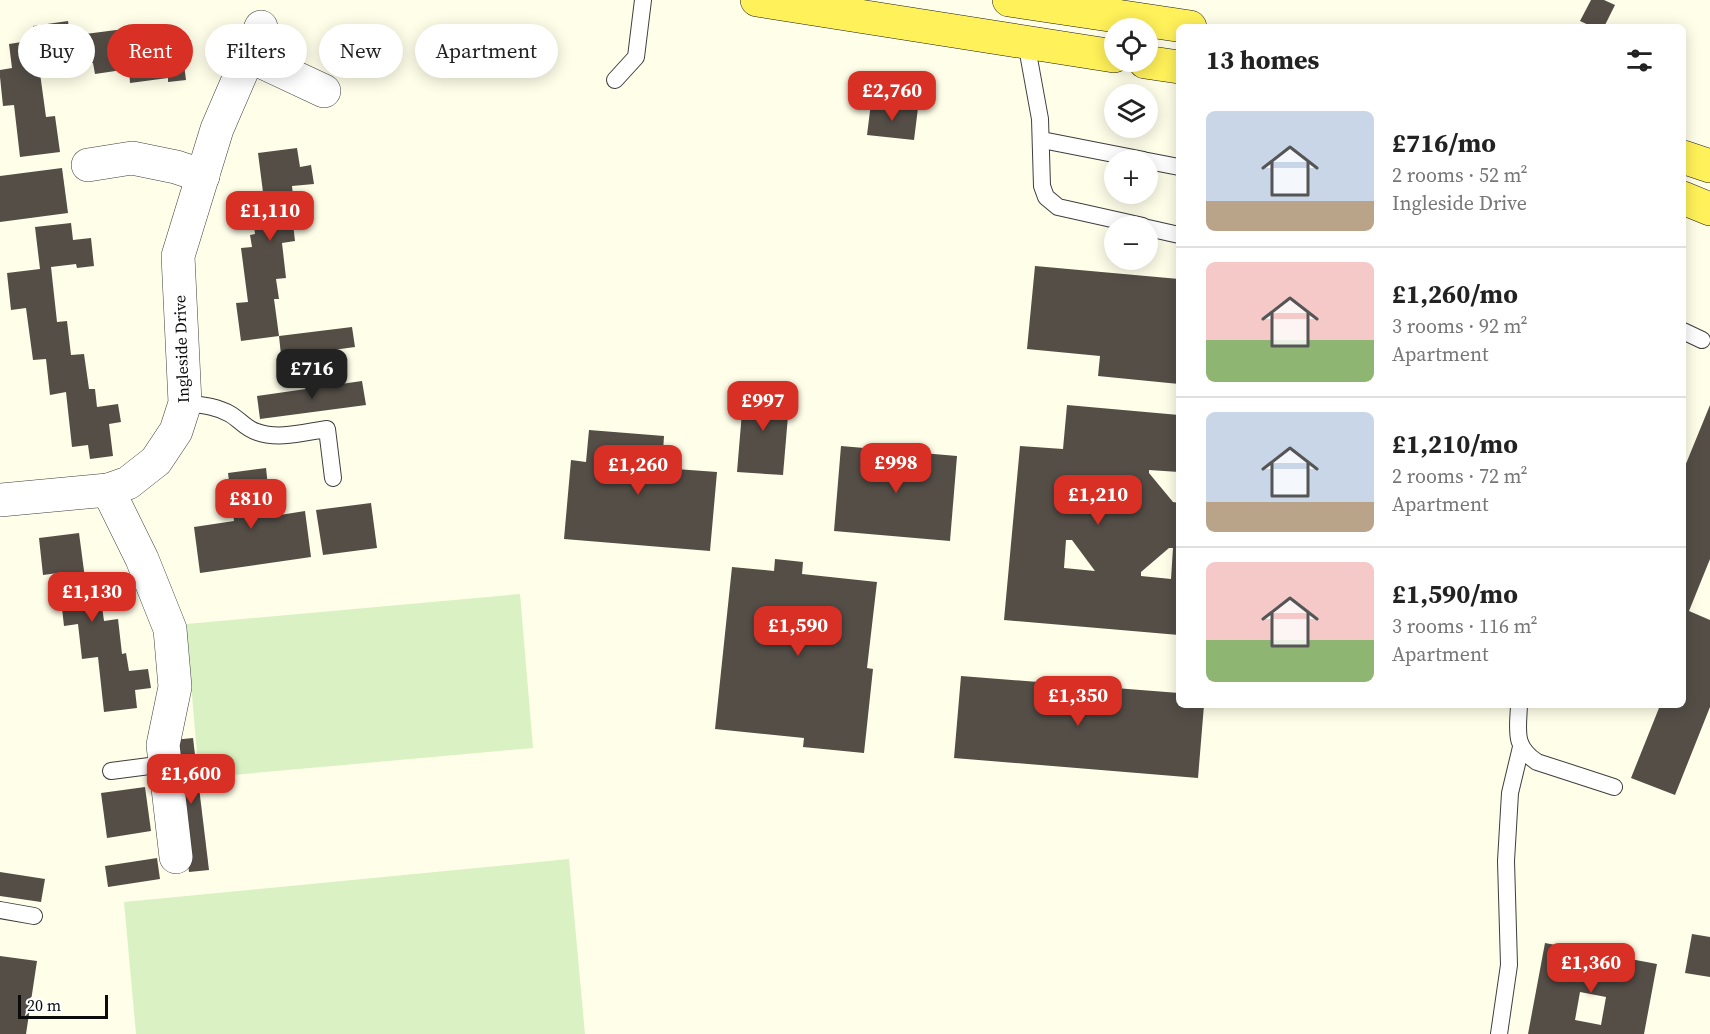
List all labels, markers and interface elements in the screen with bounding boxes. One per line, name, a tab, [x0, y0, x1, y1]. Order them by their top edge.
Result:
map controls	[1104, 18, 1158, 270]
button: locate	[1104, 18, 1158, 72]
chip: Buy	[18, 24, 95, 78]
chip: Rent	[107, 24, 193, 78]
chip: Filters	[205, 24, 307, 78]
chip: New	[319, 24, 403, 78]
chip: Apartment	[415, 24, 558, 78]
text: 13 homes	[1206, 42, 1319, 78]
icon: filters	[1623, 44, 1656, 77]
pin: £2,760	[843, 71, 941, 122]
text: £2,760	[862, 76, 922, 104]
button: layers	[1104, 84, 1158, 138]
text: £716/mo	[1392, 125, 1496, 161]
icon: home	[1254, 135, 1326, 207]
button: +	[1104, 150, 1158, 204]
text: 2 rooms · 52 m²	[1392, 161, 1528, 189]
text: Ingleside Drive	[1392, 189, 1527, 217]
pin: £1,110	[221, 191, 319, 242]
text: £1,110	[240, 196, 300, 224]
button: −	[1104, 216, 1158, 270]
text: £1,260/mo	[1392, 276, 1518, 312]
icon: home	[1254, 286, 1326, 358]
street label: Ingleside Drive	[168, 295, 194, 403]
text: 3 rooms · 92 m²	[1392, 312, 1528, 340]
text: Apartment	[1392, 340, 1489, 368]
pin: £716	[276, 349, 348, 400]
text: £716	[290, 354, 334, 382]
pin: £997	[727, 381, 799, 432]
text: £997	[741, 386, 785, 414]
text: £1,210/mo	[1392, 426, 1518, 462]
icon: home	[1254, 436, 1326, 508]
pin: £998	[860, 443, 932, 494]
pin: £1,260	[589, 445, 687, 496]
text: £998	[874, 448, 918, 476]
text: £1,260	[608, 450, 668, 478]
text: 2 rooms · 72 m²	[1392, 462, 1528, 490]
pin: £1,210	[1049, 475, 1147, 526]
pin: £810	[215, 479, 287, 530]
text: £1,210	[1068, 480, 1128, 508]
text: £810	[229, 484, 273, 512]
text: Apartment	[1392, 490, 1489, 518]
pin: £1,130	[43, 572, 141, 623]
text: £1,590/mo	[1392, 576, 1518, 612]
text: £1,130	[62, 577, 122, 605]
icon: home	[1254, 586, 1326, 658]
pin: £1,590	[749, 606, 847, 657]
text: £1,590	[768, 611, 828, 639]
text: 3 rooms · 116 m²	[1392, 612, 1538, 640]
text: Apartment	[1392, 640, 1489, 668]
pin: £1,350	[1029, 676, 1127, 727]
text: £1,350	[1048, 681, 1108, 709]
pin: £1,600	[142, 754, 240, 805]
text: £1,600	[161, 759, 221, 787]
pin: £1,360	[1542, 943, 1640, 994]
text: £1,360	[1561, 948, 1621, 976]
scale bar	[18, 992, 108, 1020]
text: 20 m	[27, 994, 61, 1016]

